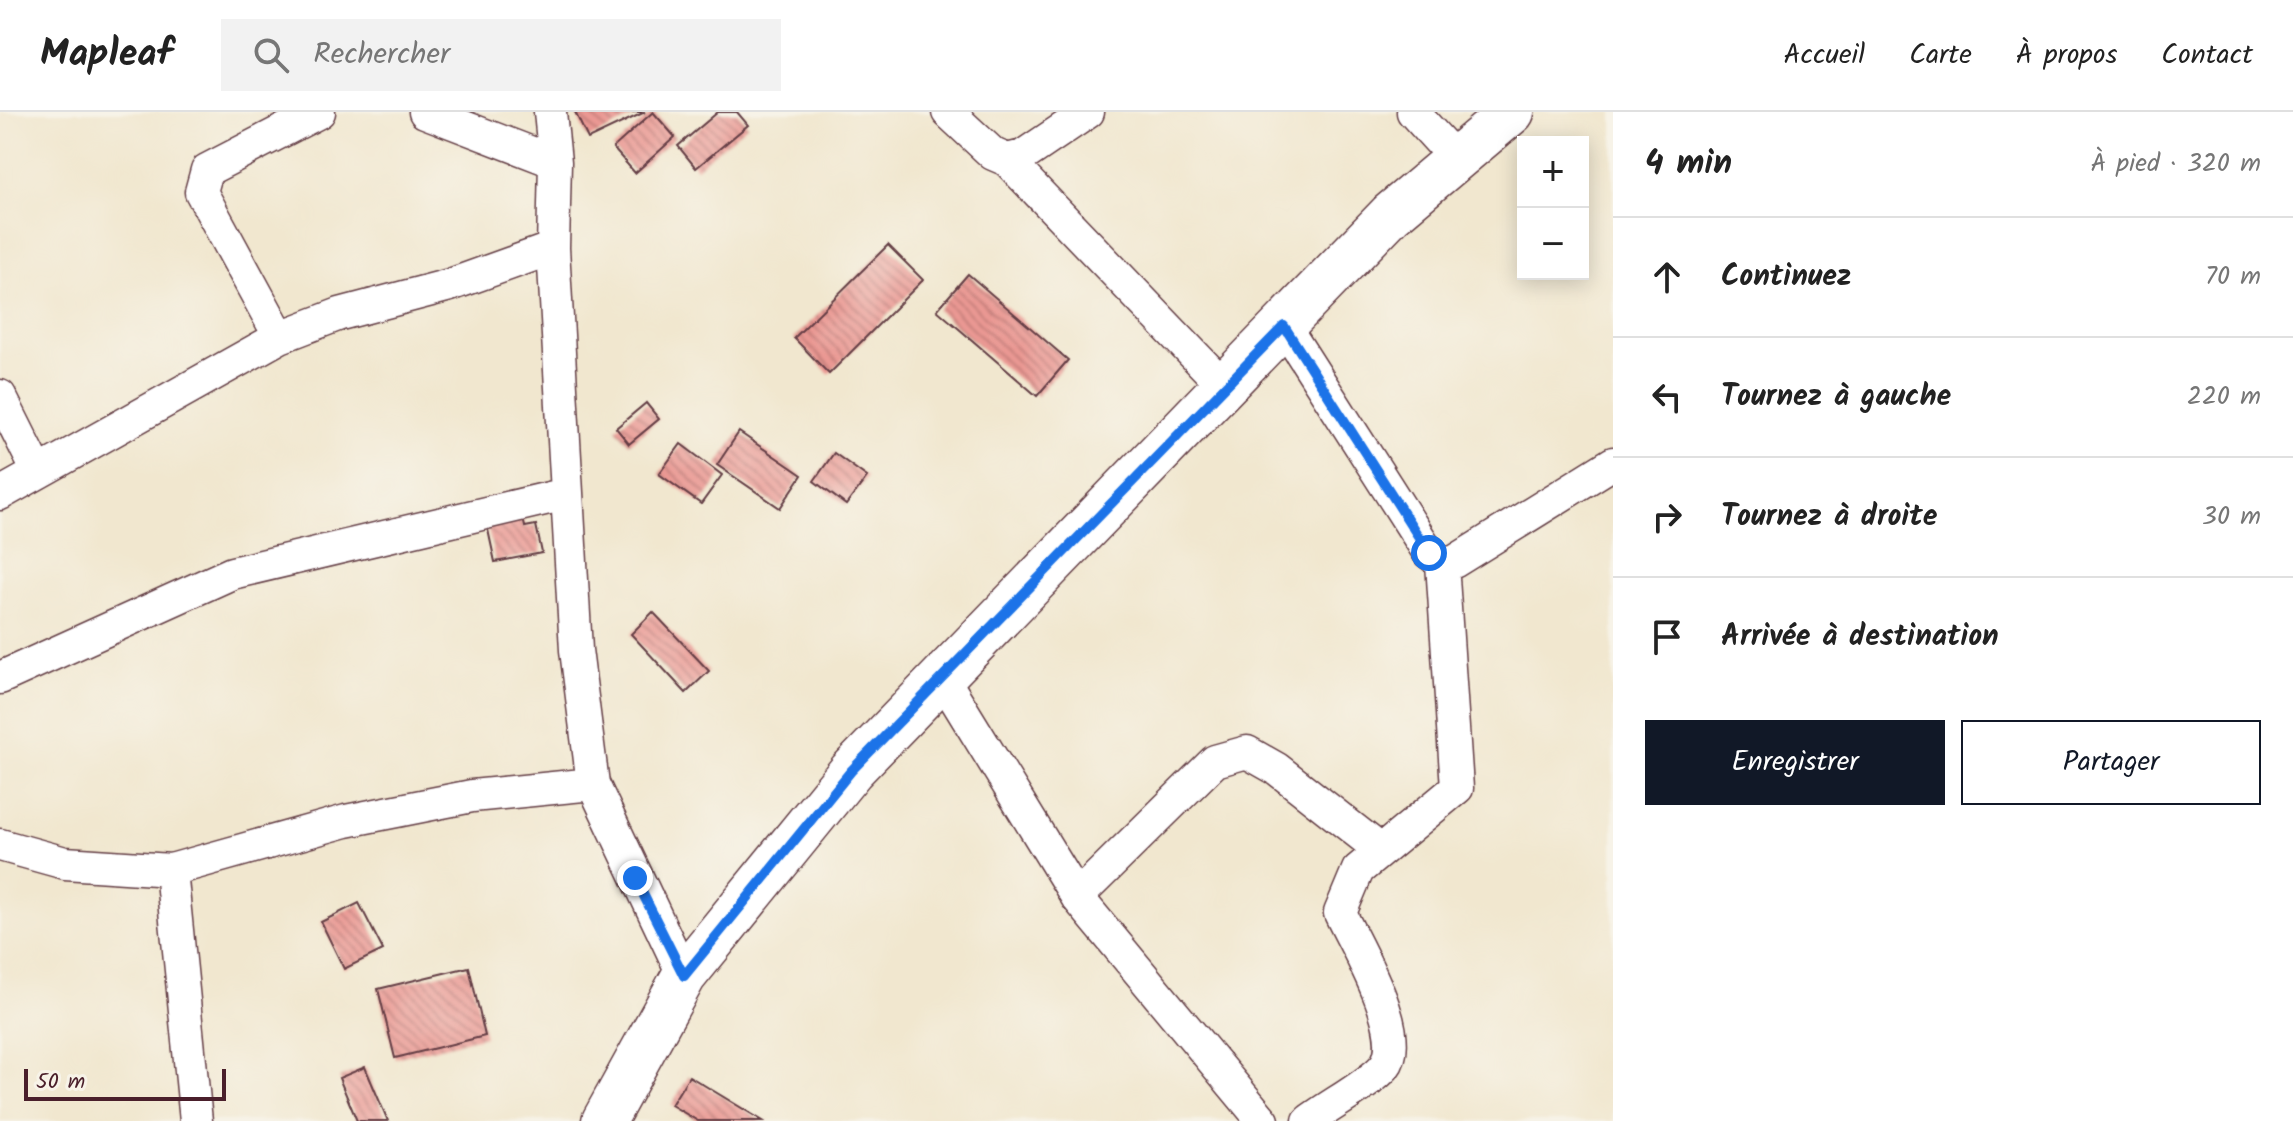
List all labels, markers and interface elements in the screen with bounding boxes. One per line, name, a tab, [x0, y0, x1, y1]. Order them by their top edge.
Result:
search box	[221, 19, 781, 91]
text: Mapleaf	[40, 25, 173, 85]
text: Rechercher	[313, 31, 450, 79]
icon: search	[249, 33, 293, 77]
text: Accueil	[1784, 33, 1865, 78]
text: Carte	[1909, 33, 1972, 78]
text: À propos	[2016, 33, 2117, 78]
text: Contact	[2161, 33, 2253, 78]
map controls	[1517, 136, 1589, 280]
button: +	[1517, 136, 1589, 208]
text: 4 min	[1645, 137, 1732, 191]
text: À pied · 320 m	[2090, 143, 2261, 185]
button: −	[1517, 208, 1589, 280]
text: Continuez	[1721, 253, 1851, 301]
icon: ahead	[1645, 255, 1689, 299]
text: 70 m	[2205, 256, 2261, 298]
text: Tournez à gauche	[1721, 373, 1951, 421]
icon: left	[1645, 375, 1689, 419]
text: 220 m	[2187, 376, 2261, 418]
text: Tournez à droite	[1721, 493, 1937, 541]
icon: right	[1645, 495, 1689, 539]
text: 30 m	[2202, 496, 2261, 538]
route start	[1411, 535, 1447, 571]
text: Arrivée à destination	[1721, 613, 1999, 661]
icon: arrive	[1645, 615, 1689, 659]
button: Enregistrer	[1645, 720, 1945, 805]
button: Partager	[1961, 720, 2261, 805]
route end	[617, 860, 653, 896]
scale bar	[24, 1065, 226, 1101]
text: 50 m	[36, 1065, 85, 1100]

